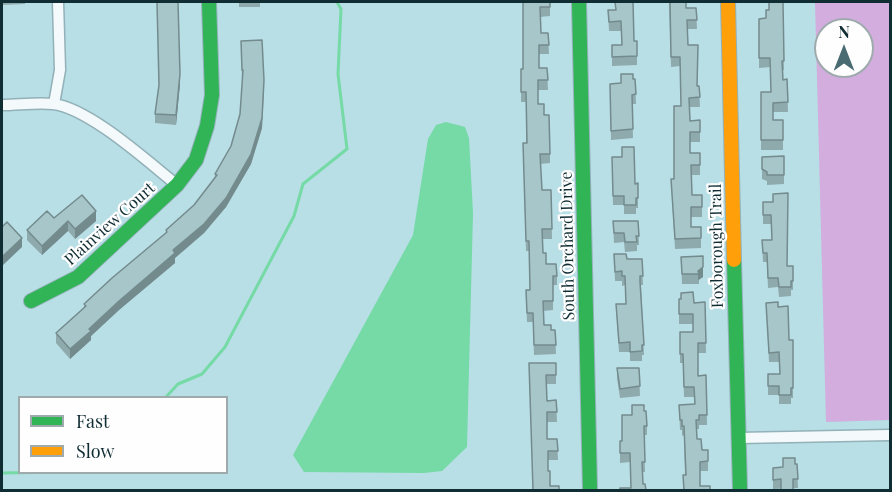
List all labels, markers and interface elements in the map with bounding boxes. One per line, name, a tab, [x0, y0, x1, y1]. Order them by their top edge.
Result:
north arrow	[814, 18, 874, 78]
text: N	[838, 21, 850, 42]
street label: South Orchard Drive	[557, 171, 579, 321]
street label: Plainview Court	[61, 179, 159, 269]
street label: Foxborough Trail	[706, 184, 728, 308]
legend	[18, 396, 228, 474]
text: Fast	[76, 409, 109, 433]
text: Slow	[76, 439, 114, 463]

